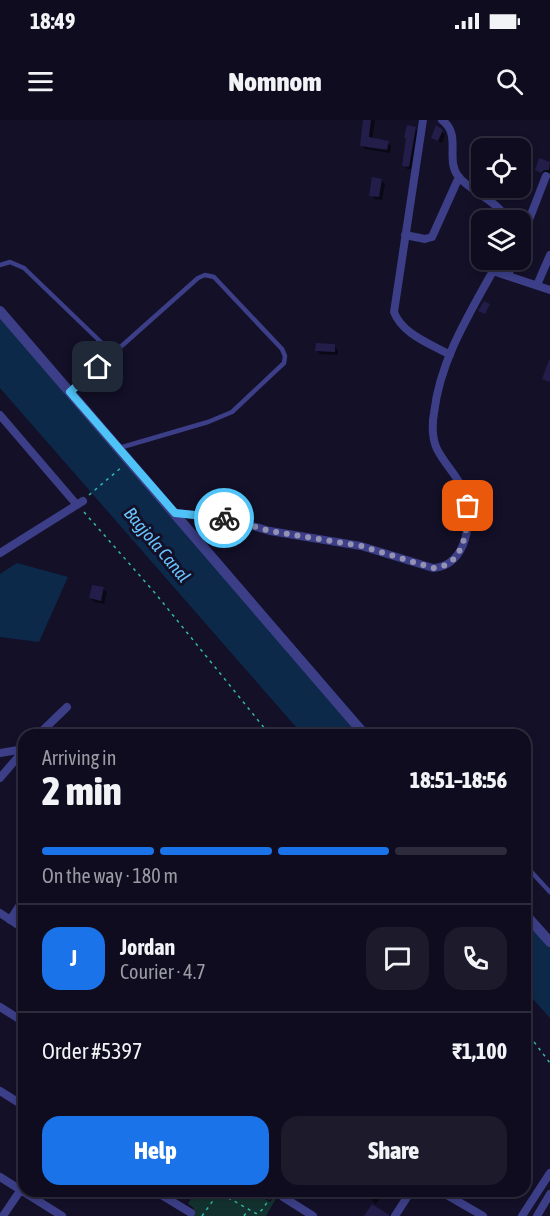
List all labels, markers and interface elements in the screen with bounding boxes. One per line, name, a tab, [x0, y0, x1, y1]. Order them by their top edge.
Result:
text: 18:49	[30, 8, 75, 34]
icon: menu	[24, 65, 57, 98]
icon: search	[493, 65, 526, 98]
text: Nomnom	[228, 66, 322, 97]
map controls	[471, 138, 531, 270]
button: locate	[471, 138, 531, 198]
button: layers	[471, 210, 531, 270]
pin	[72, 341, 123, 392]
icon: home	[81, 350, 114, 383]
pin	[442, 480, 493, 531]
courier	[194, 488, 254, 548]
icon: bag	[451, 489, 484, 522]
icon: bike	[208, 502, 241, 535]
water label: Bagjola Canal	[120, 503, 195, 587]
text: Arriving in	[42, 746, 116, 769]
text: 18:51–18:56	[410, 767, 507, 793]
text: 2 min	[42, 769, 122, 813]
text: On the way · 180 m	[42, 864, 178, 887]
button: chat	[366, 927, 429, 990]
button: phone	[444, 927, 507, 990]
text: Jordan	[120, 934, 175, 960]
text: J	[70, 945, 77, 971]
text: Courier · 4.7	[120, 960, 206, 983]
text: Order #5397	[42, 1038, 142, 1064]
text: ₹1,100	[452, 1038, 507, 1064]
button: Help	[42, 1116, 269, 1185]
button: Share	[281, 1116, 507, 1185]

